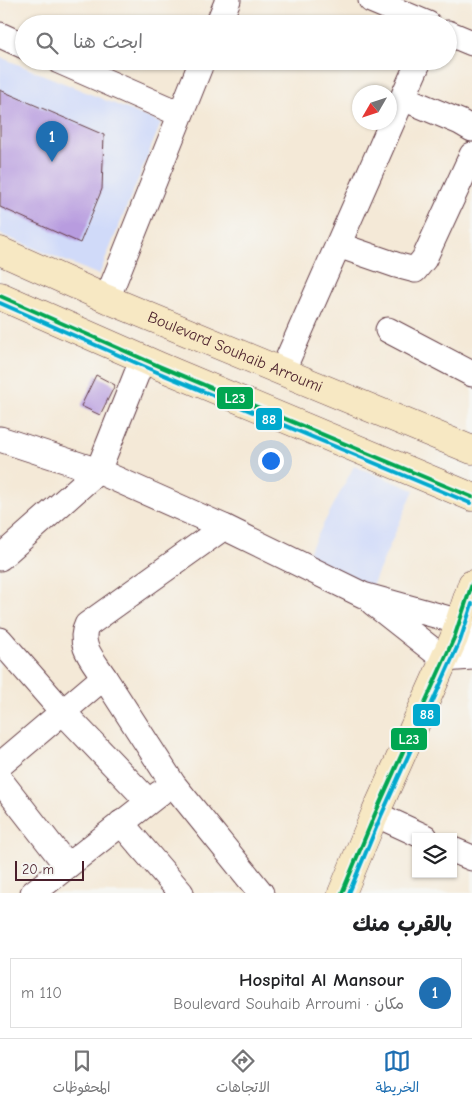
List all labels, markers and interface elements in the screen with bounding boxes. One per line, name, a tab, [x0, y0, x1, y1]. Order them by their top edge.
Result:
search box	[15, 15, 457, 70]
icon: search	[33, 29, 61, 57]
text: ابحث هنا	[73, 31, 143, 53]
north arrow	[352, 85, 397, 130]
pin: 1	[36, 121, 68, 162]
street label: Boulevard Souhaib Arroumi	[145, 308, 325, 396]
line badge: L23	[216, 386, 254, 410]
text: L23	[224, 390, 246, 407]
line badge: 88	[255, 407, 283, 431]
text: 88	[262, 411, 276, 428]
your location	[258, 448, 284, 474]
line badge: 88	[412, 703, 441, 727]
text: 88	[420, 706, 434, 723]
line badge: L23	[390, 727, 428, 751]
text: L23	[398, 731, 420, 748]
map controls	[412, 833, 457, 878]
button: layers	[412, 833, 457, 878]
scale bar	[15, 858, 84, 881]
text: 20 m	[22, 861, 54, 878]
text: بالقرب منك	[352, 912, 452, 936]
text: Hospital Al Mansour	[239, 969, 404, 991]
text: 110 m	[21, 984, 62, 1002]
text: 1	[432, 984, 438, 1002]
text: مكان · Boulevard Souhaib Arroumi	[173, 995, 404, 1013]
tab: المحفوظات	[53, 1047, 110, 1100]
tab: الاتجاهات	[216, 1047, 270, 1100]
tab: الخريطة	[376, 1047, 419, 1100]

